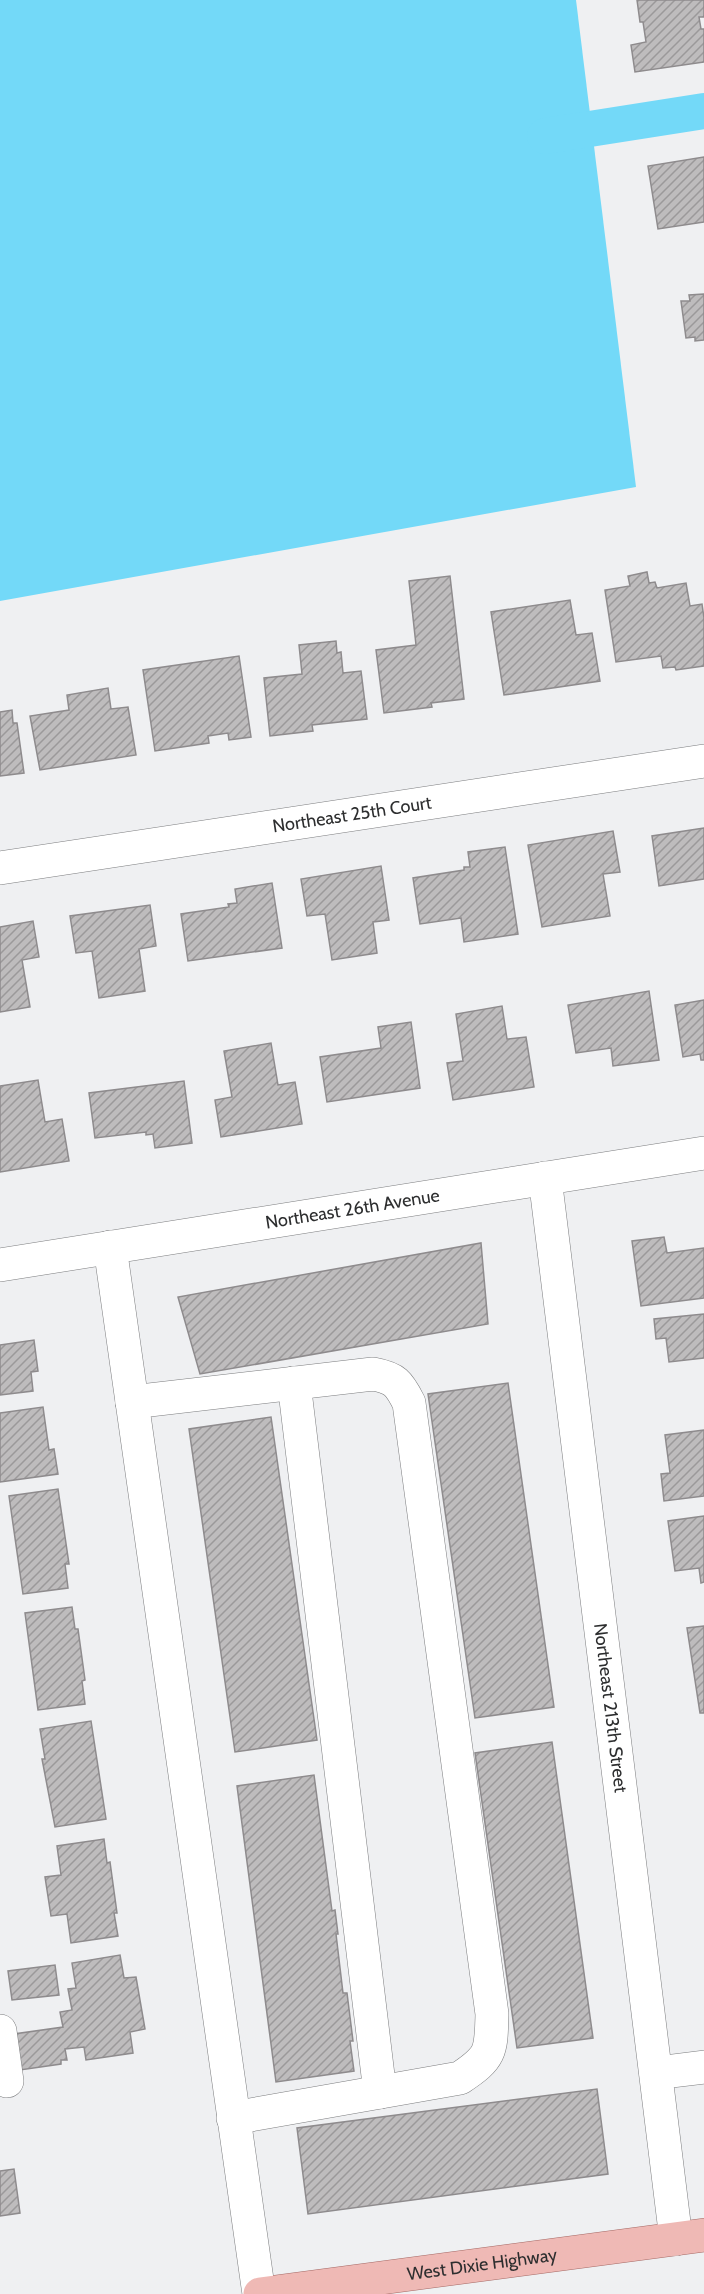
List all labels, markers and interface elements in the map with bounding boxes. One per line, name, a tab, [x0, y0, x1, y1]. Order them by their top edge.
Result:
street label: Northeast 25th Court	[271, 792, 433, 837]
street label: Northeast 26th Avenue	[264, 1184, 441, 1234]
street label: Northeast 213th Street	[589, 1622, 632, 1794]
street label: West Dixie Highway	[406, 2244, 558, 2285]

